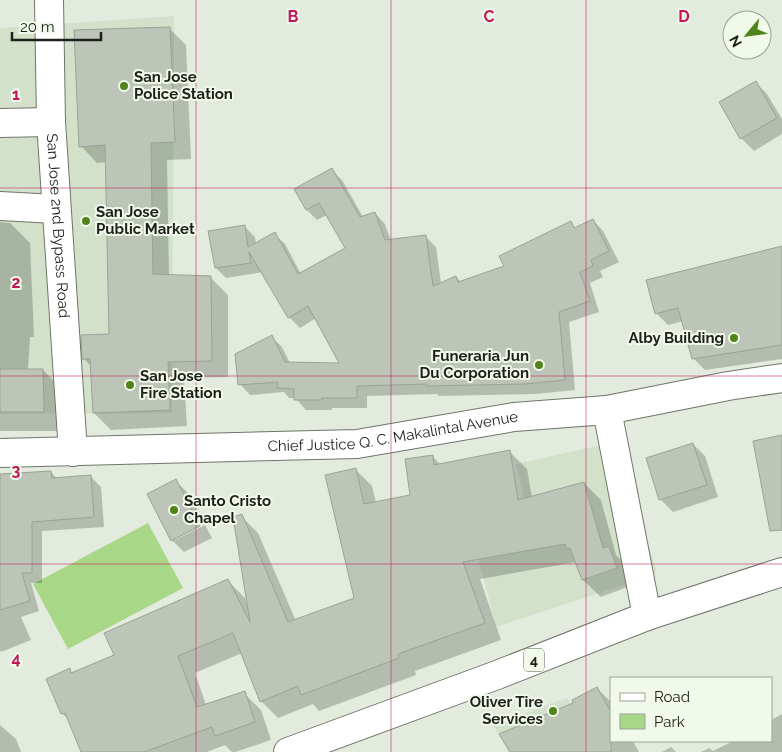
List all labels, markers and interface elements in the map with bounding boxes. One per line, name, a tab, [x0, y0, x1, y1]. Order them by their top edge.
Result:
text: B	[288, 7, 299, 26]
text: C	[484, 7, 495, 26]
text: D	[678, 7, 690, 26]
scale bar	[12, 10, 101, 42]
north arrow	[722, 10, 772, 60]
text: 20 m	[20, 18, 55, 36]
text: N	[726, 33, 745, 50]
place label: San Jose Police Station	[134, 68, 233, 103]
marker: San Jose Police Station	[118, 80, 130, 92]
text: 1	[12, 85, 20, 104]
street label: San Jose 2nd Bypass Road	[43, 133, 73, 319]
place label: San Jose Public Market	[96, 203, 195, 238]
marker: San Jose Public Market	[80, 215, 92, 227]
text: 2	[11, 273, 21, 292]
place label: Alby Building	[628, 329, 724, 347]
marker: Alby Building	[728, 332, 740, 344]
place label: Funeraria Jun Du Corporation	[420, 347, 529, 382]
marker: Funeraria Jun Du Corporation	[533, 359, 545, 371]
place label: San Jose Fire Station	[140, 367, 222, 402]
marker: San Jose Fire Station	[124, 379, 136, 391]
street label: Chief Justice Q. C. Makalintal Avenue	[267, 407, 520, 455]
text: 3	[12, 461, 21, 480]
place label: Santo Cristo Chapel	[184, 492, 271, 527]
marker: Santo Cristo Chapel	[168, 504, 180, 516]
road number: 4	[524, 648, 544, 672]
text: 4	[11, 649, 21, 668]
legend	[610, 677, 772, 742]
text: Road	[654, 688, 690, 706]
place label: Oliver Tire Services	[470, 693, 543, 728]
marker: Oliver Tire Services	[547, 705, 559, 717]
text: Park	[654, 713, 685, 731]

